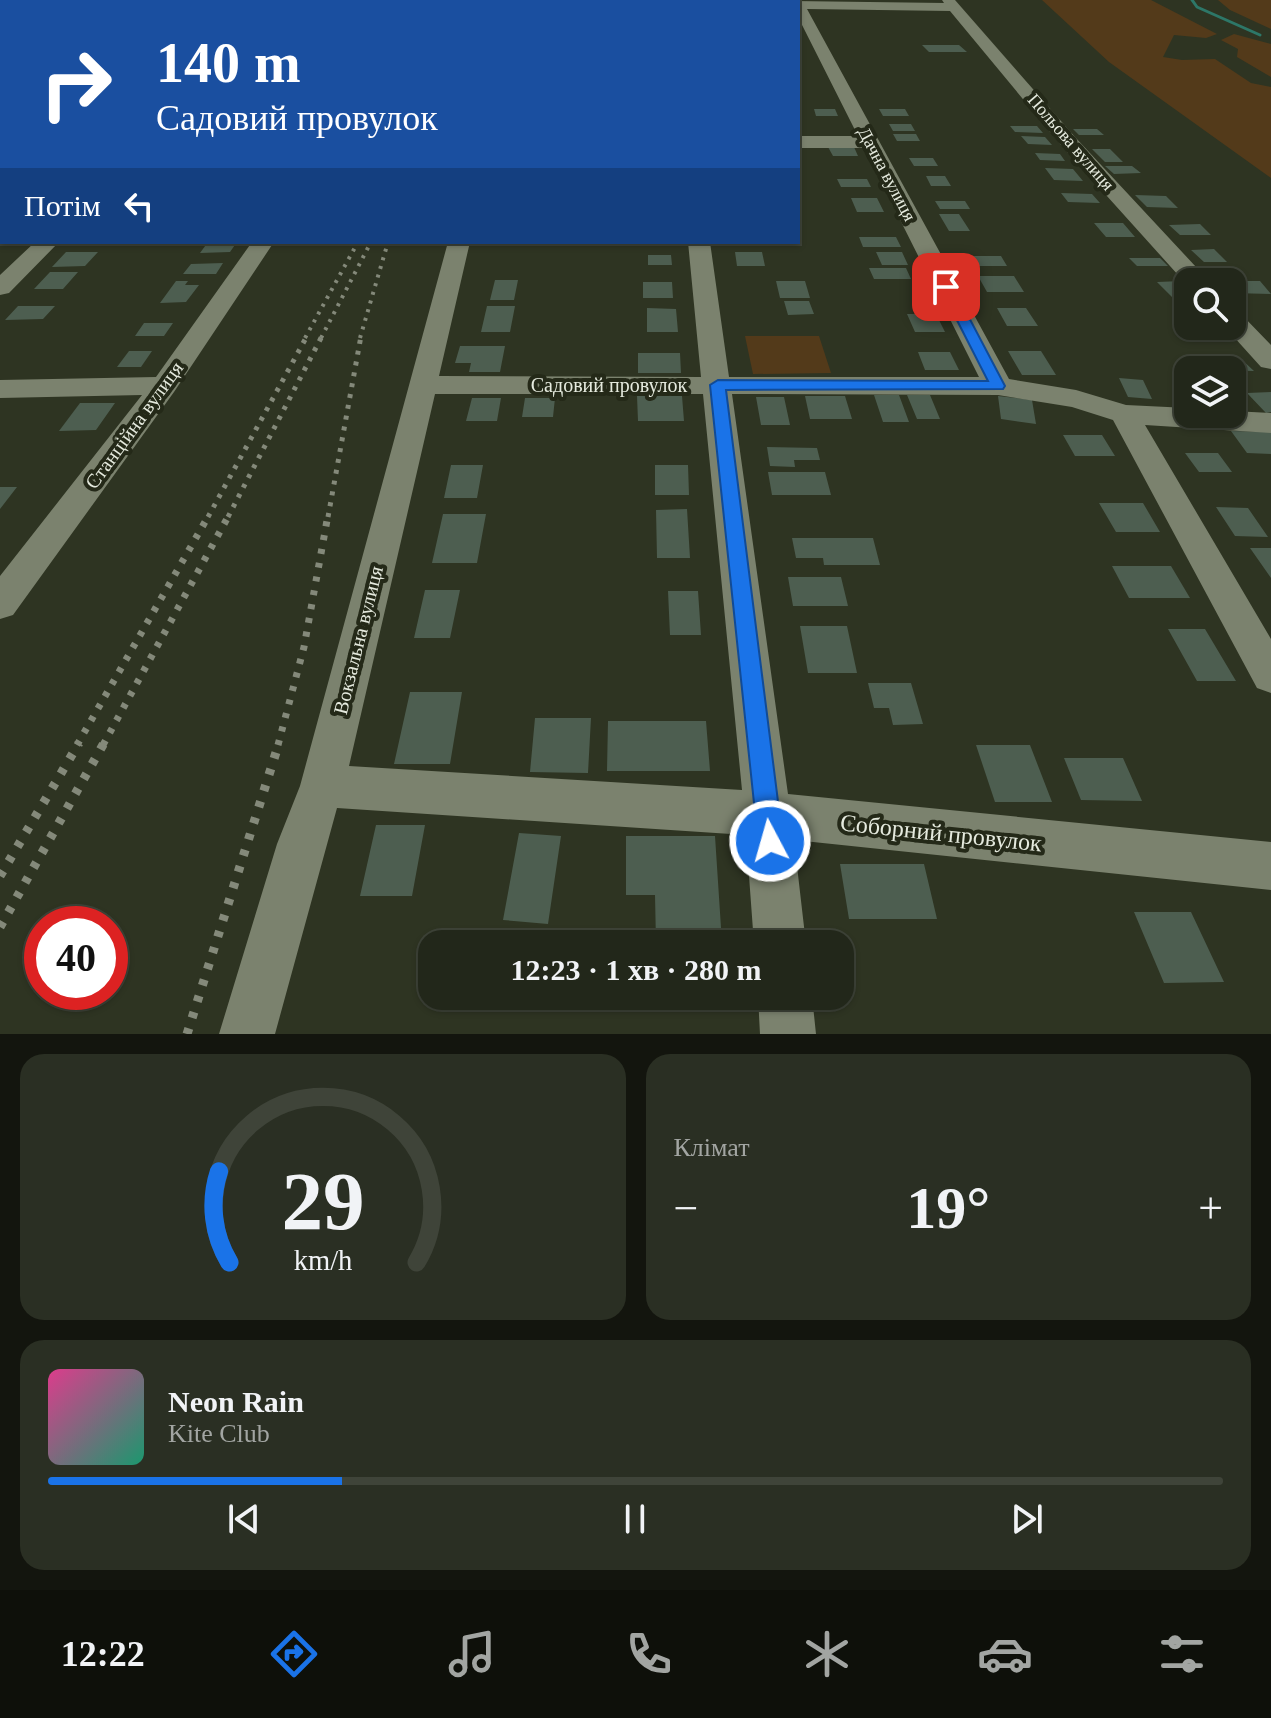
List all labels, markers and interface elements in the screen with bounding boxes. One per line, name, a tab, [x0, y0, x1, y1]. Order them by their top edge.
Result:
icon: right	[24, 32, 128, 136]
text: 140 m	[156, 32, 301, 94]
street label: Польова вулиця	[1024, 90, 1118, 194]
text: Садовий провулок	[156, 98, 438, 138]
street label: Дачна вулиця	[854, 124, 920, 224]
icon: left	[117, 184, 161, 228]
text: Потім	[24, 189, 101, 222]
pin	[912, 253, 980, 321]
icon: arrive	[924, 265, 968, 309]
map controls	[1174, 268, 1246, 428]
button: search	[1174, 268, 1246, 340]
button: layers	[1174, 356, 1246, 428]
street label: Станційна вулиця	[81, 357, 188, 493]
street label: Садовий провулок	[531, 374, 688, 397]
street label: Вокзальна вулиця	[329, 564, 388, 717]
position arrow	[728, 799, 812, 883]
street label: Соборний провулок	[839, 809, 1043, 857]
speed limit sign: 40	[24, 906, 128, 1010]
text: 12:23 · 1 хв · 280 m	[510, 953, 762, 986]
text: Клімат	[674, 1133, 750, 1162]
text: 29	[281, 1155, 364, 1247]
text: 19°	[906, 1175, 990, 1241]
text: −	[674, 1184, 698, 1233]
text: +	[1198, 1184, 1223, 1233]
text: km/h	[293, 1245, 352, 1276]
text: Neon Rain	[168, 1385, 304, 1418]
text: Kite Club	[168, 1419, 270, 1448]
icon: previous	[222, 1497, 266, 1541]
icon: pause	[613, 1497, 657, 1541]
icon: next	[1005, 1497, 1049, 1541]
icon: directions	[266, 1626, 322, 1682]
icon: music	[444, 1626, 500, 1682]
icon: phone	[621, 1626, 677, 1682]
icon: climate	[799, 1626, 855, 1682]
icon: car	[977, 1626, 1033, 1682]
icon: filters	[1154, 1626, 1210, 1682]
text: 12:22	[61, 1634, 145, 1674]

